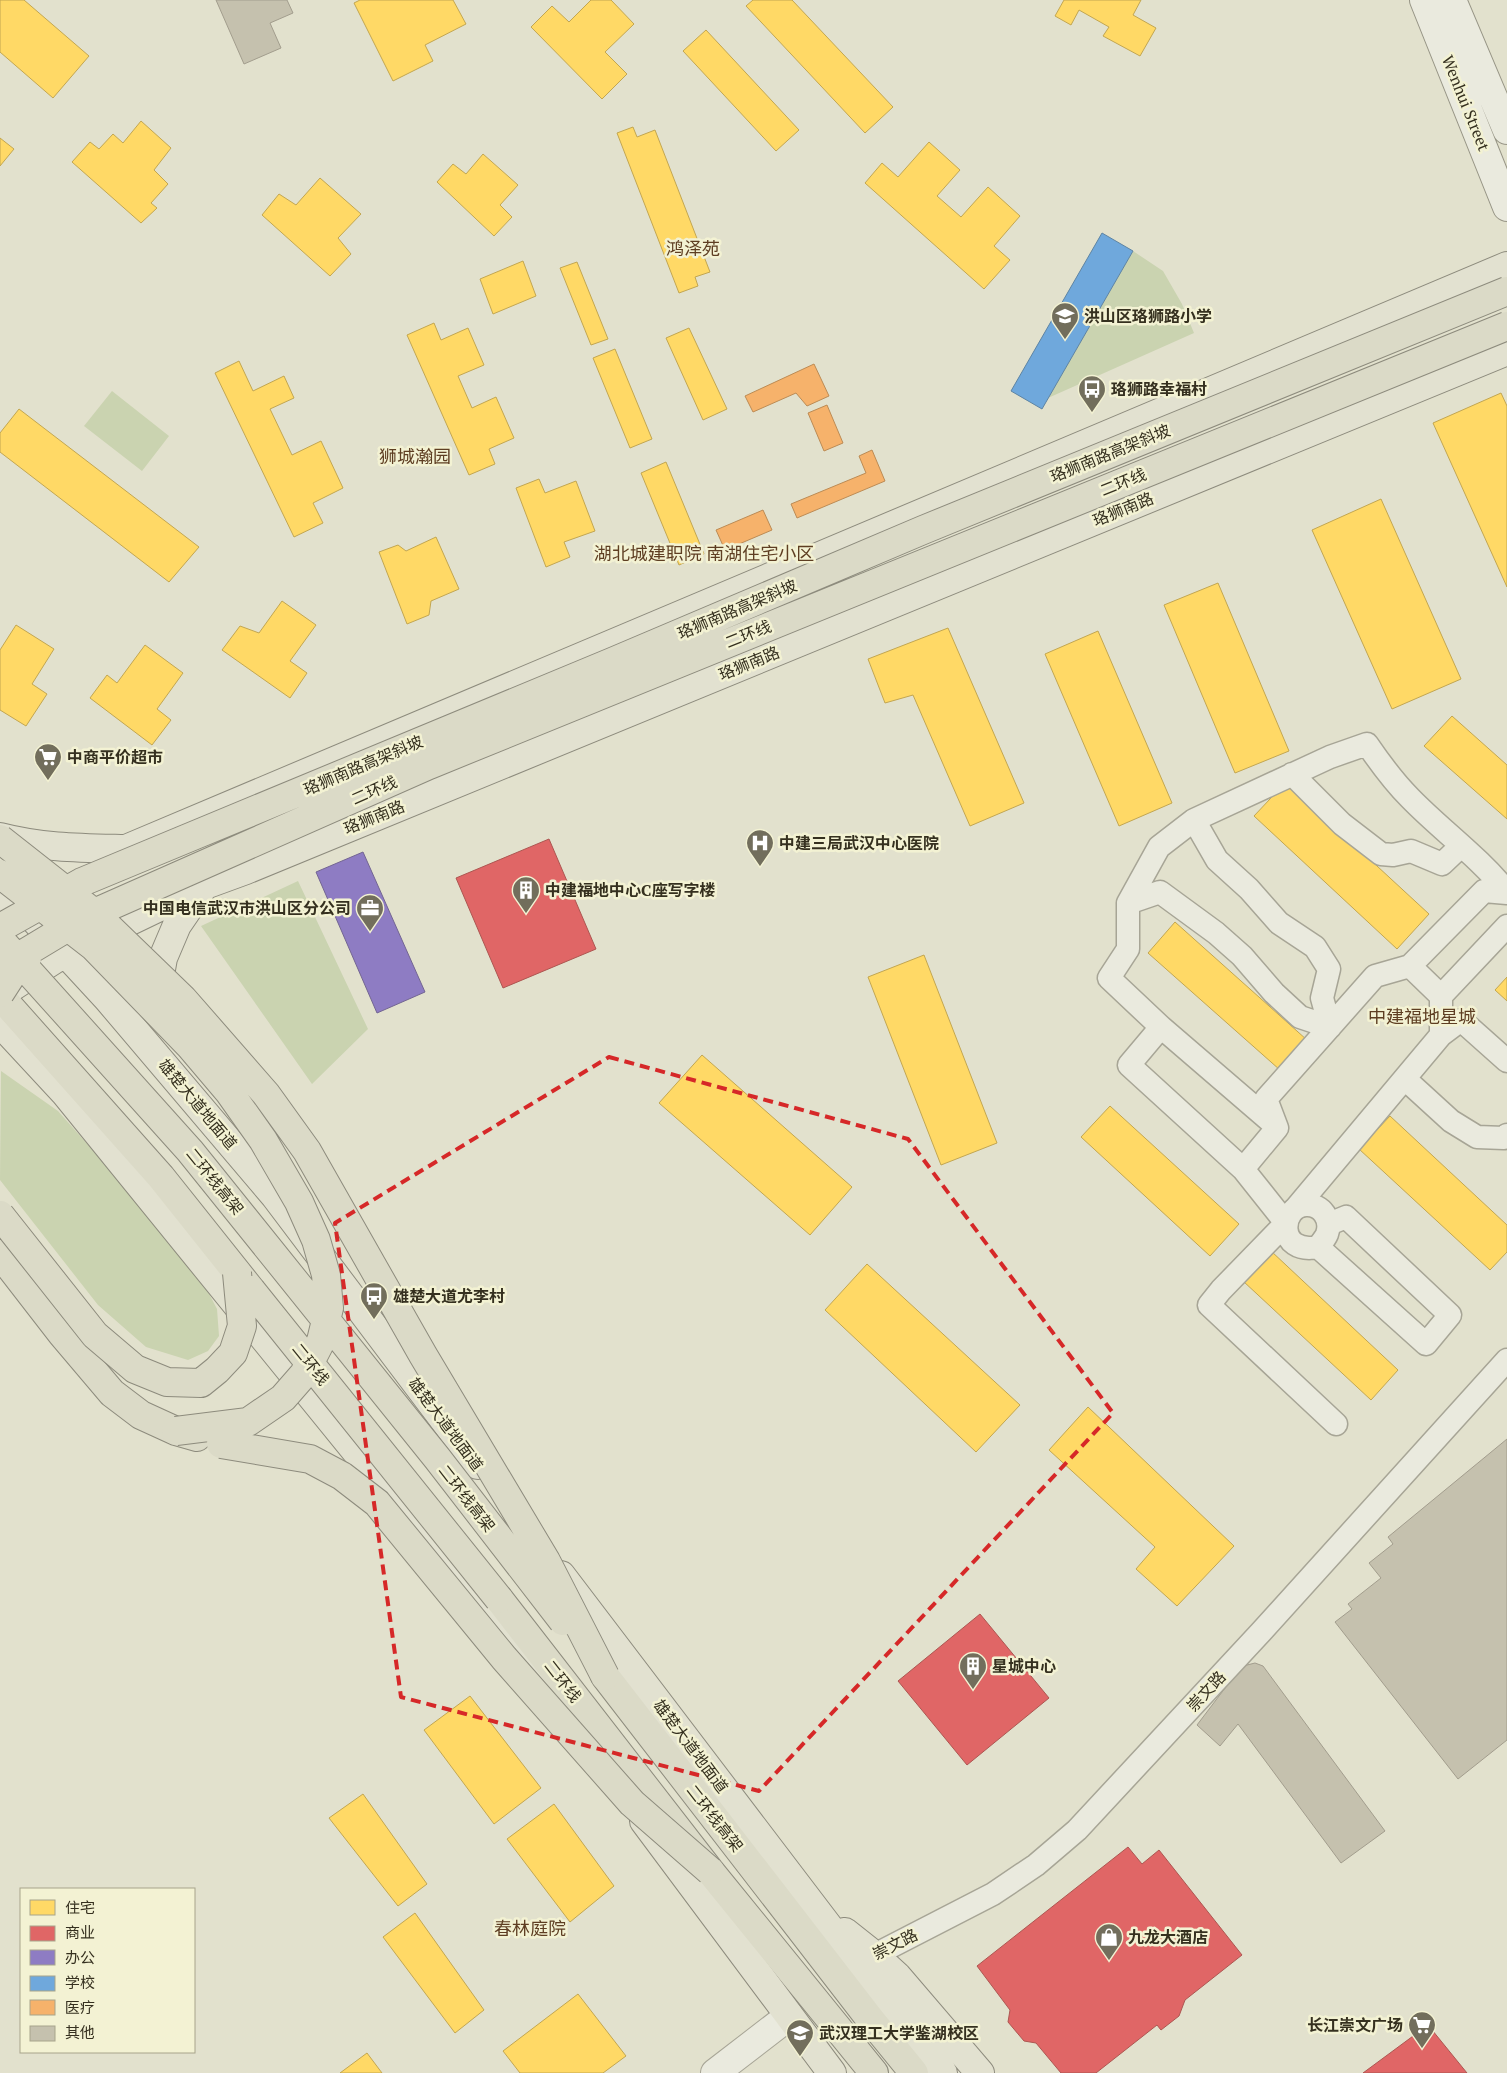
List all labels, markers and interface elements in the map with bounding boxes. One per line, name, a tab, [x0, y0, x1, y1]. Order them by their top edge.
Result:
street label: Wenhui Street	[1437, 52, 1495, 154]
district label: 鸿泽苑	[666, 236, 720, 260]
school or university icon: 洪山区珞狮路小学	[1050, 301, 1080, 340]
place label: 洪山区珞狮路小学	[1084, 305, 1212, 327]
bus stop icon: 珞狮路幸福村	[1077, 374, 1107, 413]
place label: 珞狮路幸福村	[1111, 378, 1207, 400]
street label: 珞狮南路高架斜坡	[1047, 419, 1173, 487]
district label: 狮城瀚园	[379, 444, 451, 468]
street label: 二环线	[1097, 463, 1149, 501]
street label: 珞狮南路	[1089, 487, 1157, 531]
district label: 湖北城建职院 南湖住宅小区	[594, 541, 814, 565]
street label: 珞狮南路高架斜坡	[674, 574, 800, 644]
street label: 二环线	[722, 615, 774, 653]
street label: 珞狮南路	[715, 641, 783, 685]
street label: 珞狮南路高架斜坡	[300, 730, 426, 800]
supermarket icon: 中商平价超市	[33, 742, 63, 781]
place label: 中商平价超市	[67, 746, 163, 768]
street label: 二环线	[348, 770, 400, 810]
street label: 珞狮南路	[340, 795, 408, 839]
hospital icon: 中建三局武汉中心医院	[745, 828, 775, 867]
place label: 中建三局武汉中心医院	[779, 832, 939, 854]
building icon: 中建福地中心C座写字楼	[511, 875, 541, 914]
place label: 中建福地中心C座写字楼	[545, 879, 715, 901]
office icon: 中国电信武汉市洪山区分公司	[355, 893, 385, 932]
place label: 中国电信武汉市洪山区分公司	[143, 897, 351, 919]
district label: 中建福地星城	[1368, 1004, 1476, 1028]
street label: 雄楚大道地面道	[154, 1054, 242, 1154]
street label: 二环线高架	[181, 1143, 249, 1219]
bus stop icon: 雄楚大道尤李村	[359, 1281, 389, 1320]
place label: 雄楚大道尤李村	[393, 1285, 505, 1307]
street label: 二环线	[287, 1338, 335, 1390]
street label: 雄楚大道地面道	[404, 1373, 488, 1475]
street label: 二环线高架	[434, 1460, 500, 1536]
building icon: 星城中心	[958, 1651, 988, 1690]
street label: 二环线	[540, 1655, 586, 1707]
place label: 星城中心	[992, 1655, 1056, 1677]
street label: 崇文路	[1182, 1666, 1230, 1716]
street label: 雄楚大道地面道	[649, 1695, 733, 1797]
street label: 二环线高架	[682, 1780, 748, 1856]
legend	[20, 1888, 195, 2053]
text: 住宅	[65, 1897, 95, 1917]
district label: 春林庭院	[494, 1916, 566, 1940]
text: 商业	[65, 1922, 95, 1942]
shop icon: 九龙大酒店	[1094, 1922, 1124, 1961]
street label: 崇文路	[869, 1923, 921, 1965]
place label: 九龙大酒店	[1128, 1926, 1208, 1948]
text: 办公	[65, 1947, 95, 1967]
text: 学校	[65, 1972, 95, 1992]
text: 医疗	[65, 1997, 95, 2017]
supermarket icon: 长江崇文广场	[1407, 2010, 1437, 2049]
place label: 长江崇文广场	[1307, 2014, 1403, 2036]
school or university icon: 武汉理工大学鉴湖校区	[785, 2018, 815, 2057]
text: 其他	[65, 2022, 95, 2042]
place label: 武汉理工大学鉴湖校区	[819, 2022, 979, 2044]

